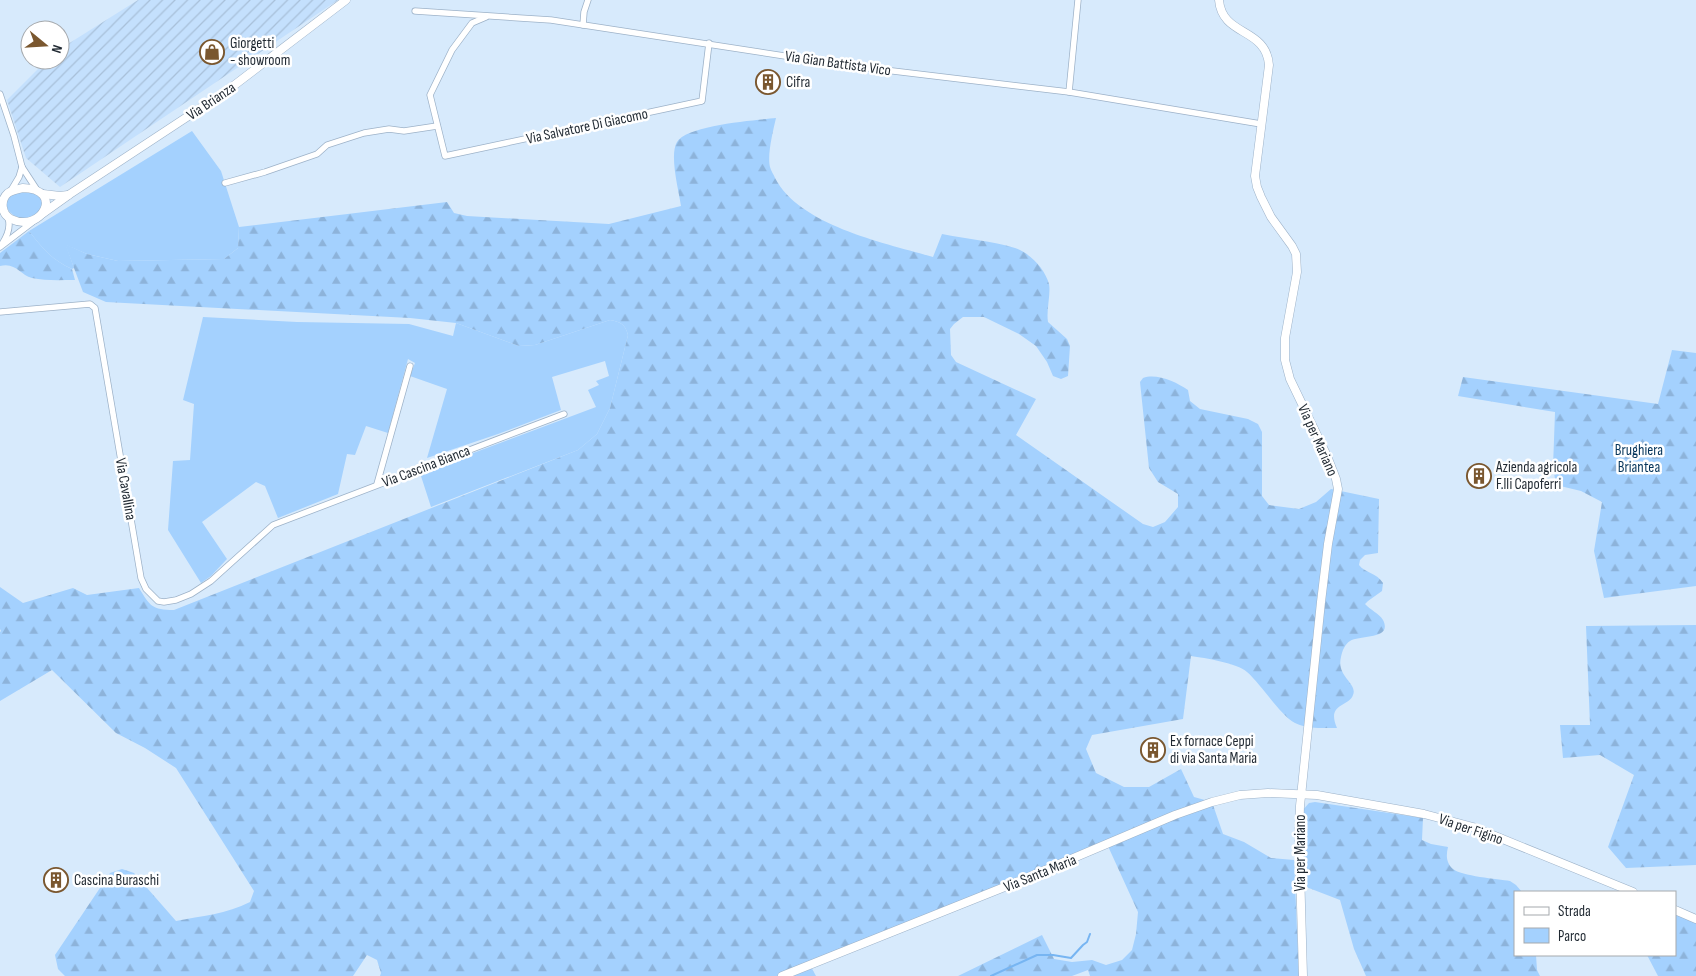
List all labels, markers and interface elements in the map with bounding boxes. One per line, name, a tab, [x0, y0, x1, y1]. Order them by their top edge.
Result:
north arrow	[20, 20, 70, 70]
place label: Giorgetti - showroom	[230, 34, 290, 70]
shop icon: Giorgetti - showroom	[199, 39, 225, 65]
text: N	[48, 43, 66, 55]
street label: Via Gian Battista Vico	[784, 47, 892, 80]
building icon: Cifra	[755, 69, 781, 95]
place label: Cifra	[786, 73, 810, 92]
street label: Via Brianza	[183, 78, 240, 125]
street label: Via Salvatore Di Giacomo	[525, 104, 650, 149]
street label: Via per Mariano	[1293, 401, 1342, 479]
street label: Via Cascina Bianca	[380, 441, 473, 492]
park label: Brughiera Briantea	[1615, 441, 1663, 477]
street label: Via Cavallina	[111, 457, 140, 522]
place label: Azienda agricola F.lli Capoferri	[1495, 458, 1577, 494]
building icon: Azienda agricola F.lli Capoferri	[1466, 463, 1492, 489]
place label: Ex fornace Ceppi di via Santa Maria	[1170, 732, 1257, 768]
building icon: Ex fornace Ceppi di via Santa Maria	[1140, 737, 1166, 763]
street label: Via per Figino	[1436, 810, 1505, 849]
street label: Via per Mariano	[1291, 815, 1310, 891]
street label: Via Santa Maria	[1001, 850, 1079, 897]
building icon: Cascina Buraschi	[43, 867, 69, 893]
place label: Cascina Buraschi	[74, 871, 159, 890]
legend	[1514, 891, 1676, 956]
text: Strada	[1558, 902, 1591, 921]
text: Parco	[1558, 927, 1586, 946]

